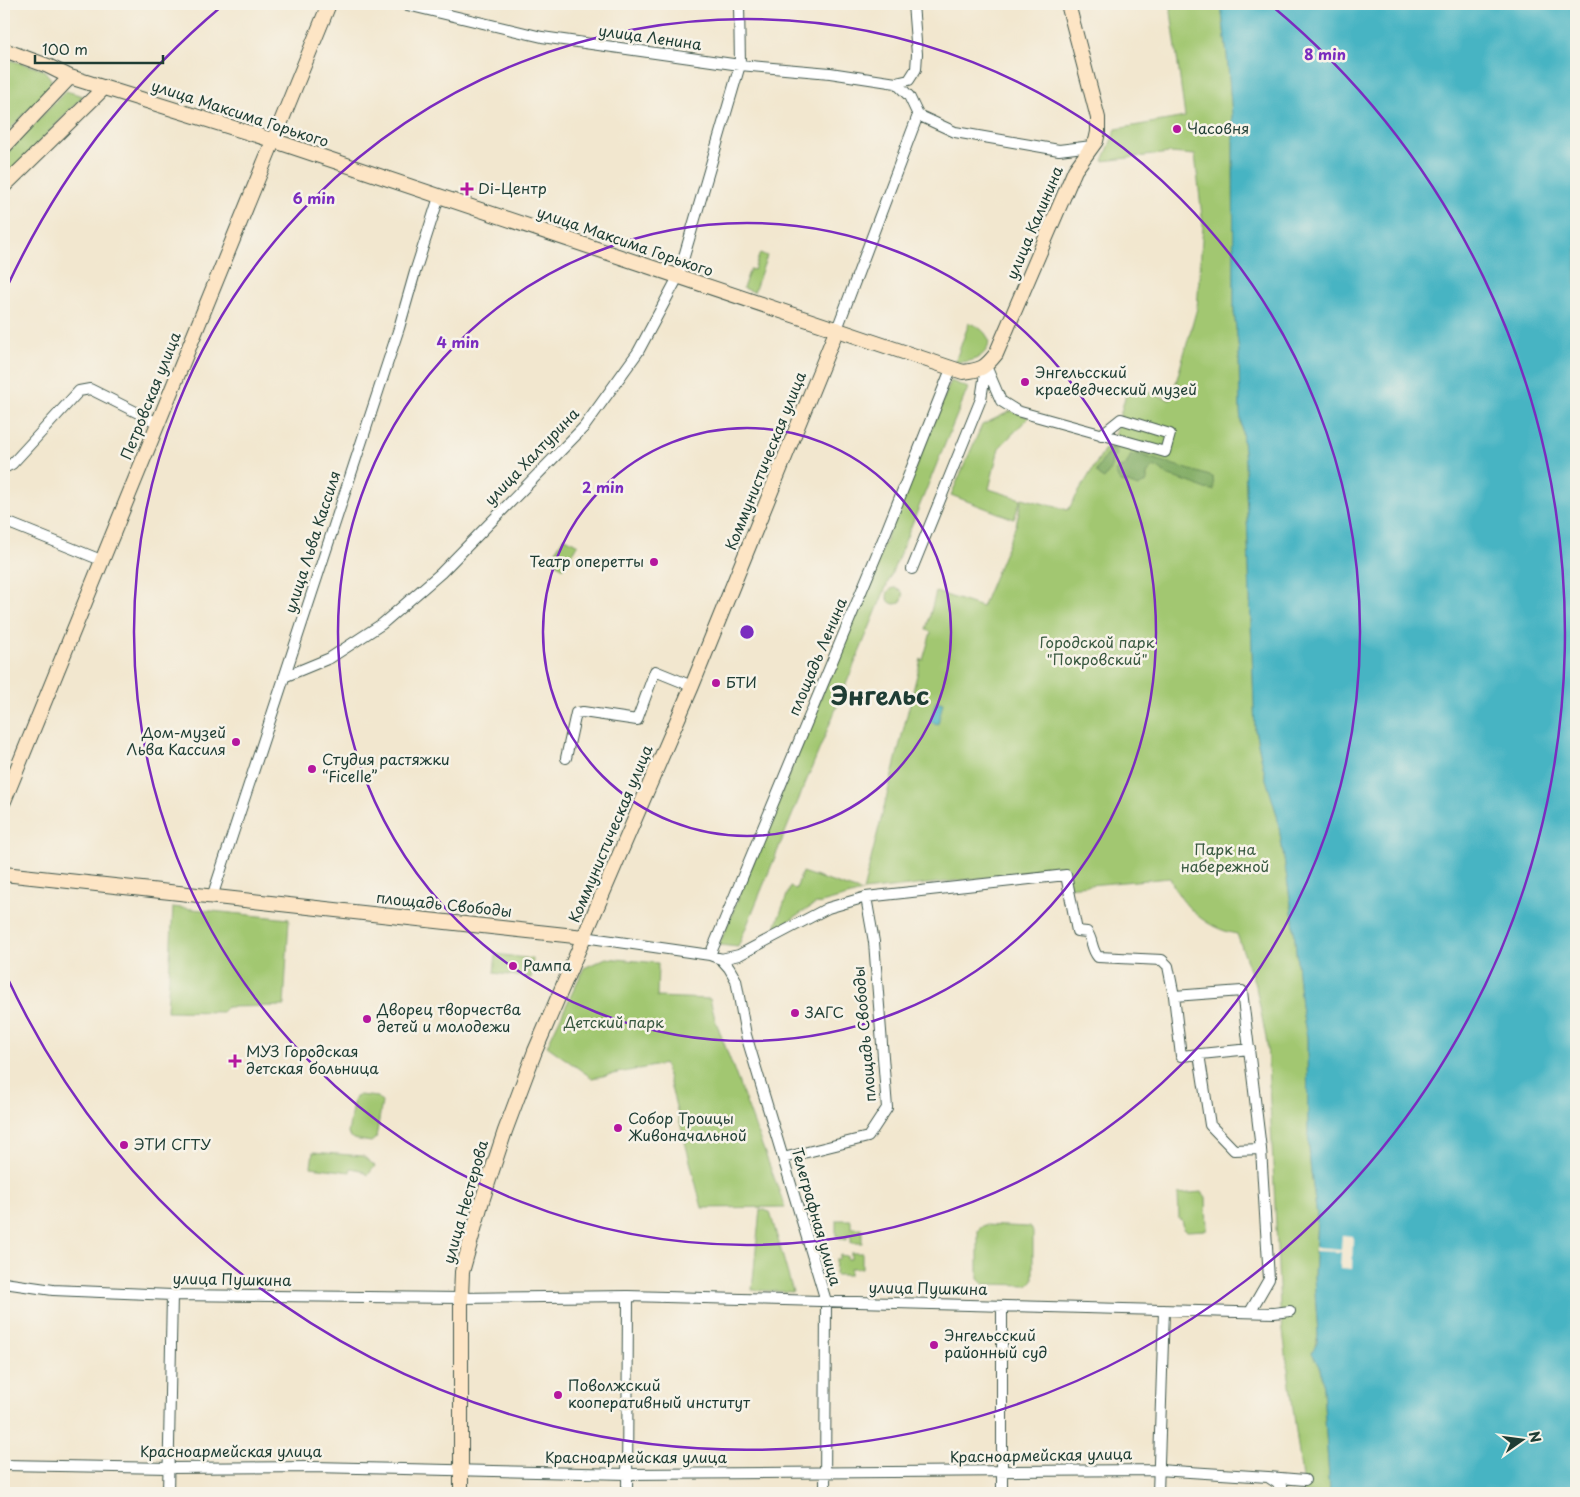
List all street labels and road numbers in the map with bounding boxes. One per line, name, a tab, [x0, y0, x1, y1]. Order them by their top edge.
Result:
street label: улица Ленина	[597, 18, 704, 55]
street label: улица Максима Горького	[149, 73, 332, 152]
street label: улица Калинина	[999, 162, 1068, 283]
street label: улица Максима Горького	[534, 200, 717, 282]
street label: Петровская улица	[113, 328, 186, 463]
street label: Коммунистическая улица	[718, 367, 811, 553]
street label: улица Халтурина	[478, 402, 584, 510]
street label: улица Льва Кассиля	[278, 467, 345, 616]
street label: площадь Ленина	[781, 593, 852, 719]
street label: Коммунистическая улица	[562, 741, 658, 926]
street label: площадь Свободы	[375, 885, 513, 922]
street label: площадь Свободы	[846, 965, 881, 1103]
street label: улица Нестерова	[436, 1136, 493, 1266]
street label: Телеграфная улица	[787, 1145, 848, 1289]
street label: улица Пушкина	[172, 1266, 292, 1291]
street label: улица Пушкина	[868, 1275, 988, 1300]
street label: Красноармейская улица	[140, 1439, 323, 1462]
street label: Красноармейская улица	[950, 1441, 1133, 1468]
street label: Красноармейская улица	[545, 1445, 728, 1468]

